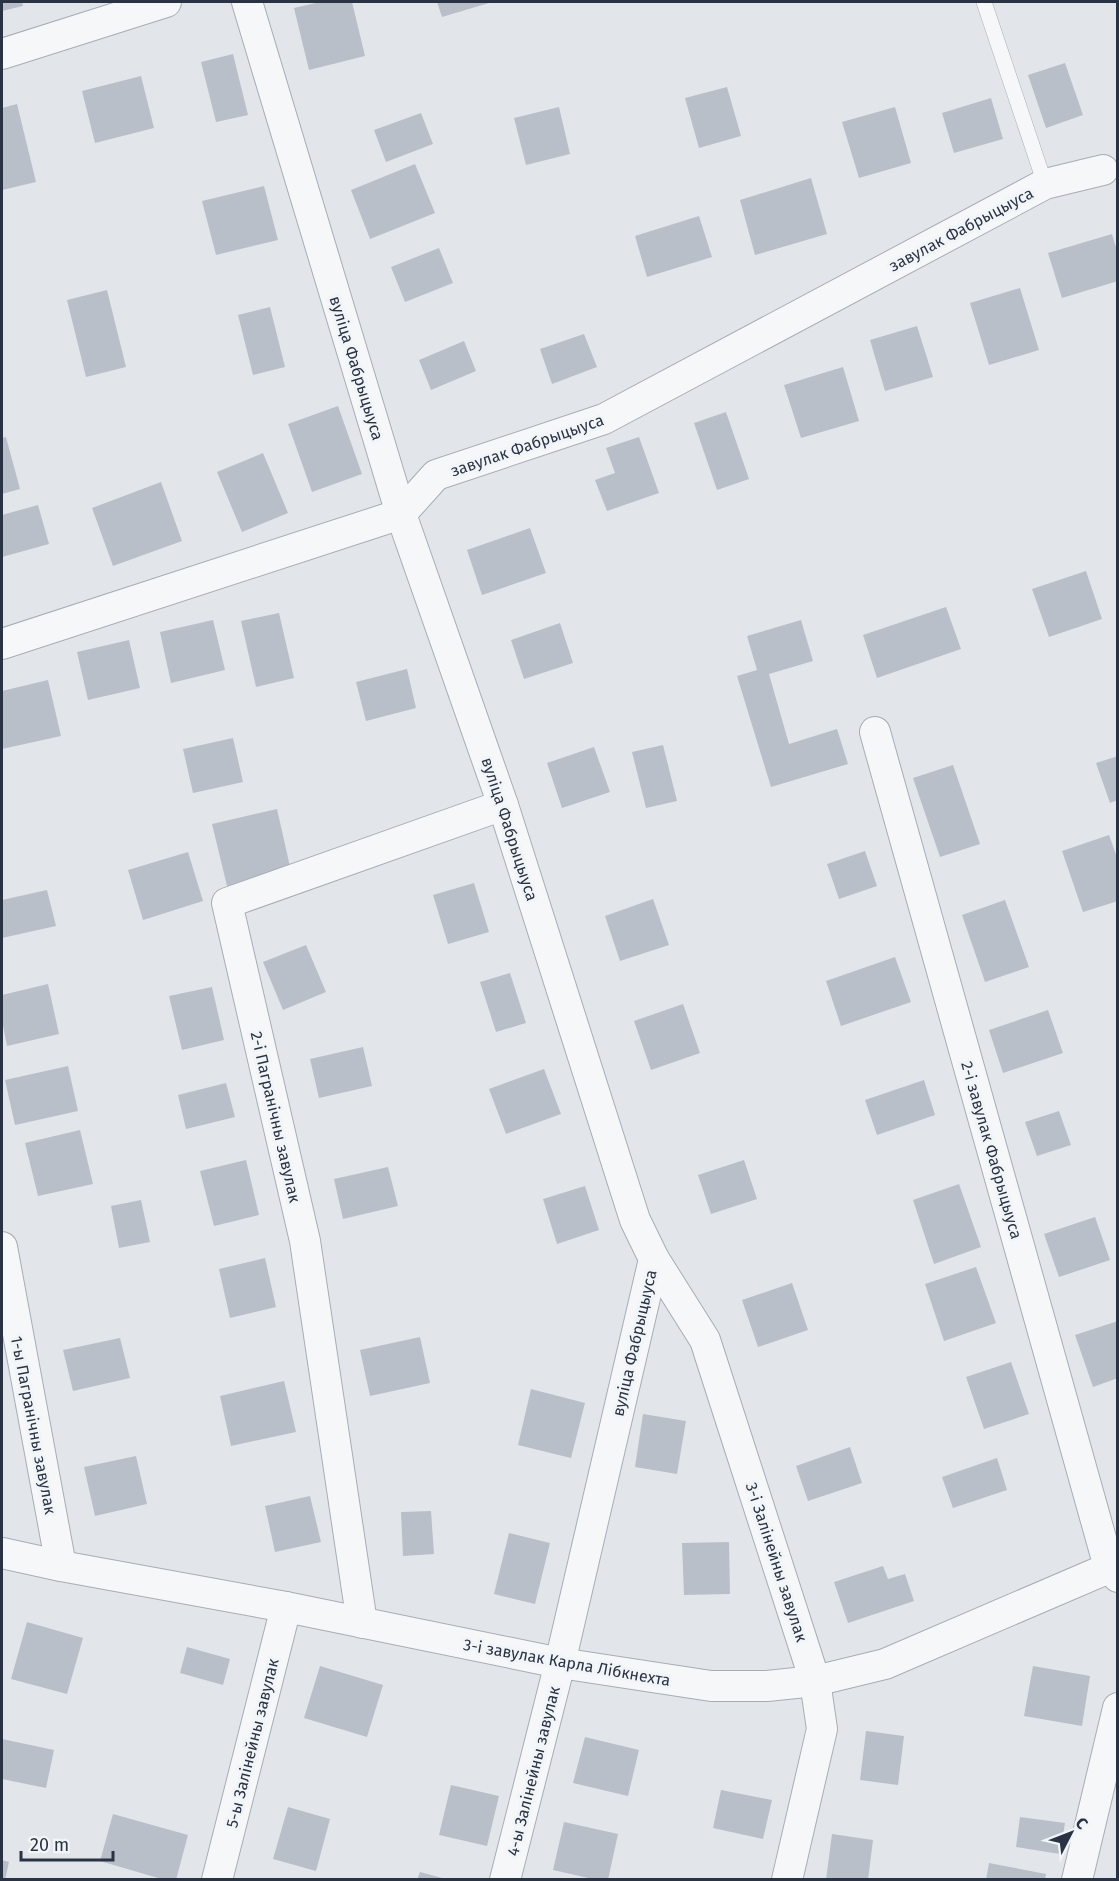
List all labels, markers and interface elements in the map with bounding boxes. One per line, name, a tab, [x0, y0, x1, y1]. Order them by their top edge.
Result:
street label: завулак Фабрыцыуса	[886, 183, 1037, 276]
street label: вуліца Фабрыцыуса	[326, 294, 388, 443]
street label: завулак Фабрыцыуса	[448, 410, 606, 481]
street label: вуліца Фабрыцыуса	[477, 755, 542, 903]
street label: 2-і Пагранічны завулак	[247, 1030, 305, 1205]
street label: 2-і завулак Фабрыцыуса	[957, 1059, 1026, 1241]
street label: вуліца Фабрыцыуса	[608, 1268, 661, 1418]
street label: 1-ы Пагранічны завулак	[7, 1334, 60, 1517]
street label: 3-і Залінейны завулак	[742, 1480, 811, 1645]
street label: 3-і завулак Карла Лібкнехта	[462, 1635, 672, 1690]
street label: 5-ы Залінейны завулак	[222, 1656, 283, 1830]
street label: 4-ы Залінейны завулак	[503, 1684, 564, 1858]
north arrow	[1041, 1803, 1101, 1863]
text: С	[1072, 1814, 1092, 1834]
scale bar	[21, 1824, 112, 1862]
text: 20 m	[30, 1834, 69, 1856]

